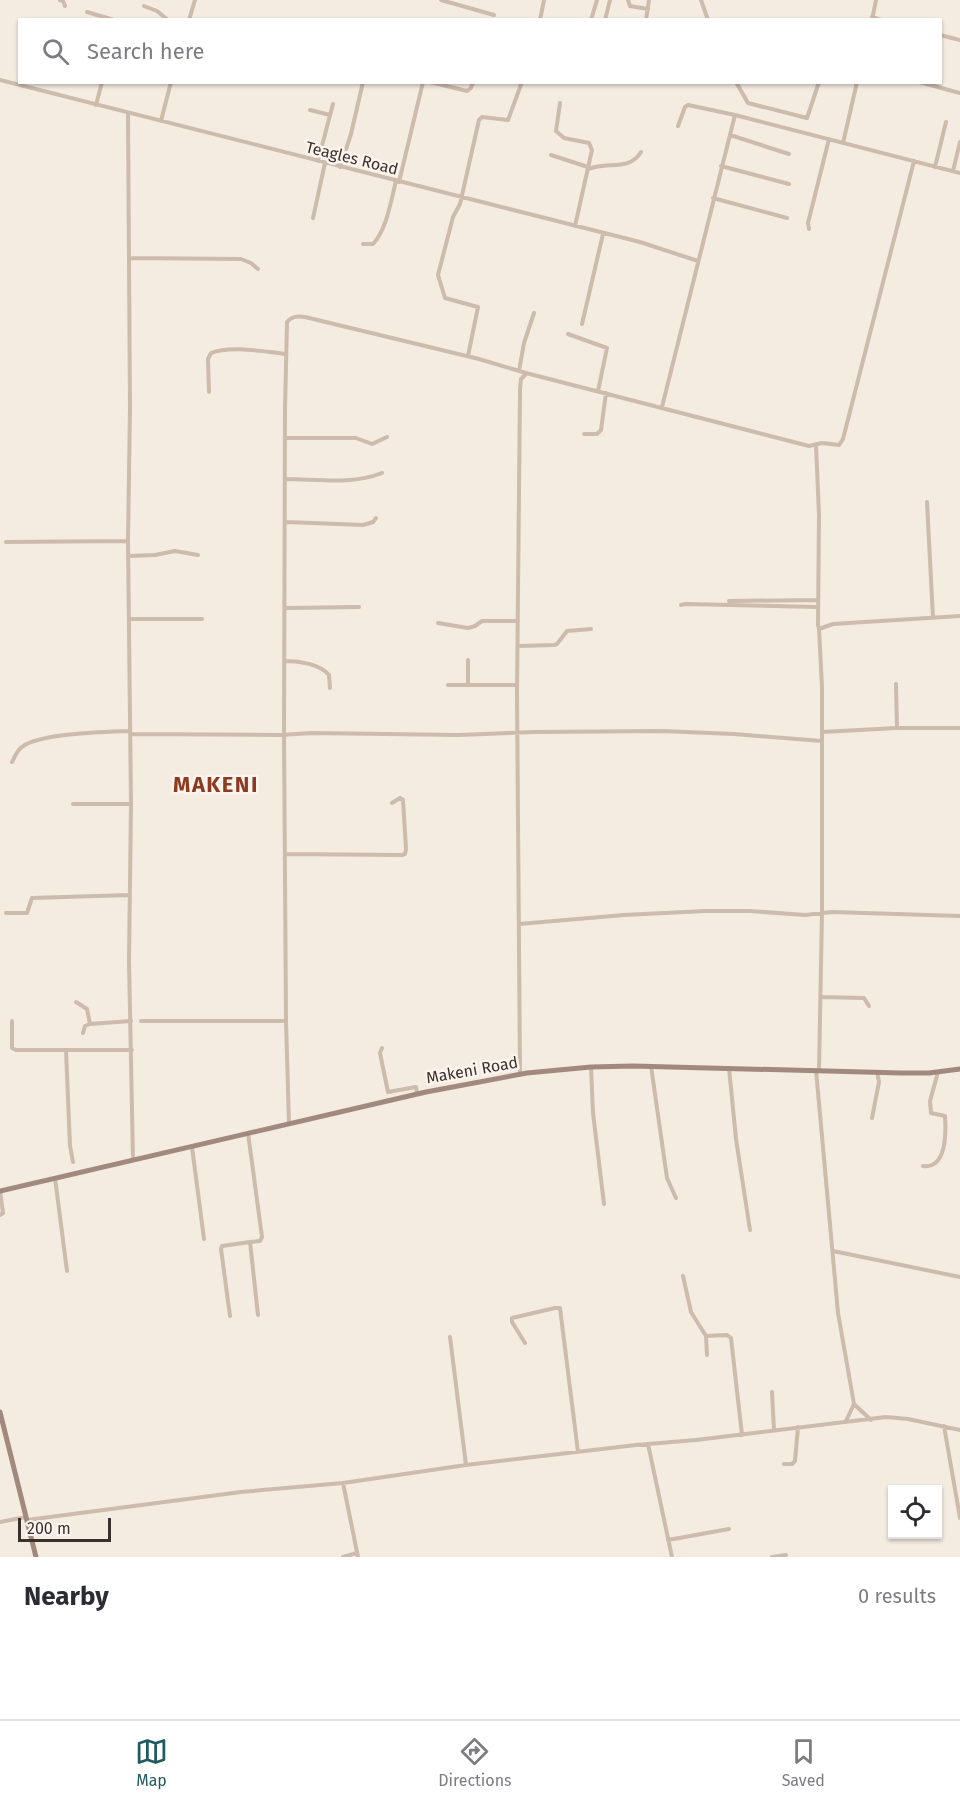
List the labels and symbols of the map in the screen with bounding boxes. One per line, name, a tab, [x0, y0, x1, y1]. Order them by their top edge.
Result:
street label: Teagles Road	[304, 137, 400, 179]
district label: MAKENI	[173, 771, 259, 798]
street label: Makeni Road	[425, 1053, 519, 1087]
scale bar	[18, 1515, 111, 1542]

